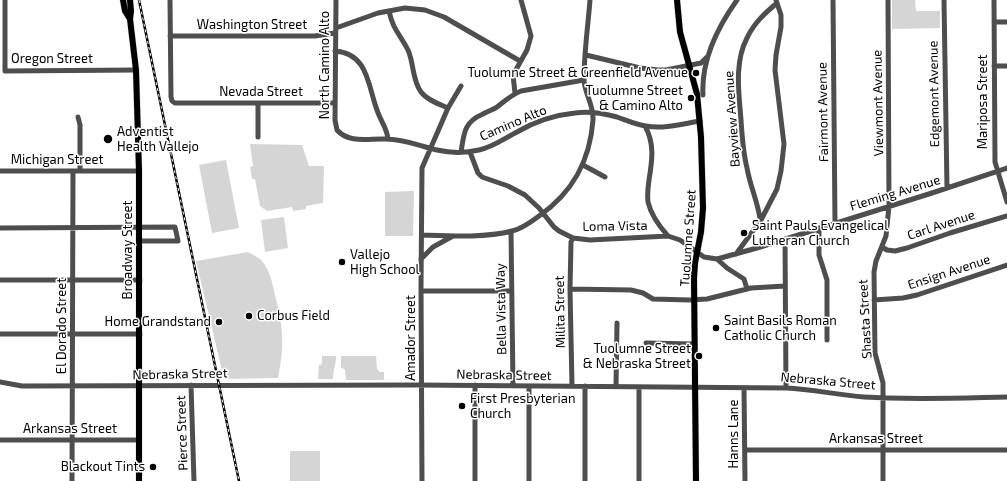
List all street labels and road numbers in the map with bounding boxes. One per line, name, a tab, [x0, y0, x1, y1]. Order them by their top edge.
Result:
street label: North Camino Alto	[317, 11, 333, 119]
street label: Washington Street	[197, 17, 307, 33]
street label: Edgemont Avenue	[925, 41, 943, 147]
street label: Viewmont Avenue	[869, 50, 887, 156]
street label: Oregon Street	[11, 51, 93, 67]
street label: Mariposa Street	[975, 55, 991, 149]
street label: Fairmont Avenue	[814, 62, 832, 162]
street label: Bayview Avenue	[721, 70, 743, 168]
street label: Nevada Street	[219, 84, 303, 100]
street label: Camino Alto	[477, 102, 549, 144]
street label: Michigan Street	[11, 152, 103, 168]
street label: Fleming Avenue	[848, 172, 942, 214]
street label: Tuolumne Street	[677, 189, 699, 287]
street label: Broadway Street	[120, 201, 136, 299]
street label: Carl Avenue	[905, 207, 977, 243]
street label: Loma Vista	[582, 218, 648, 234]
street label: Ensign Avenue	[906, 251, 992, 293]
street label: Bella Vista Way	[492, 263, 510, 355]
street label: Milita Street	[552, 275, 568, 349]
street label: El Dorado Street	[54, 278, 70, 374]
street label: Shasta Street	[855, 279, 875, 359]
street label: Amador Street	[403, 295, 419, 381]
street label: Nebraska Street	[132, 365, 228, 383]
street label: Nebraska Street	[456, 366, 552, 384]
street label: Nebraska Street	[780, 369, 876, 393]
street label: Pierce Street	[173, 395, 191, 471]
street label: Hanns Lane	[726, 400, 742, 468]
street label: Arkansas Street	[23, 421, 117, 437]
street label: Arkansas Street	[829, 431, 923, 447]

